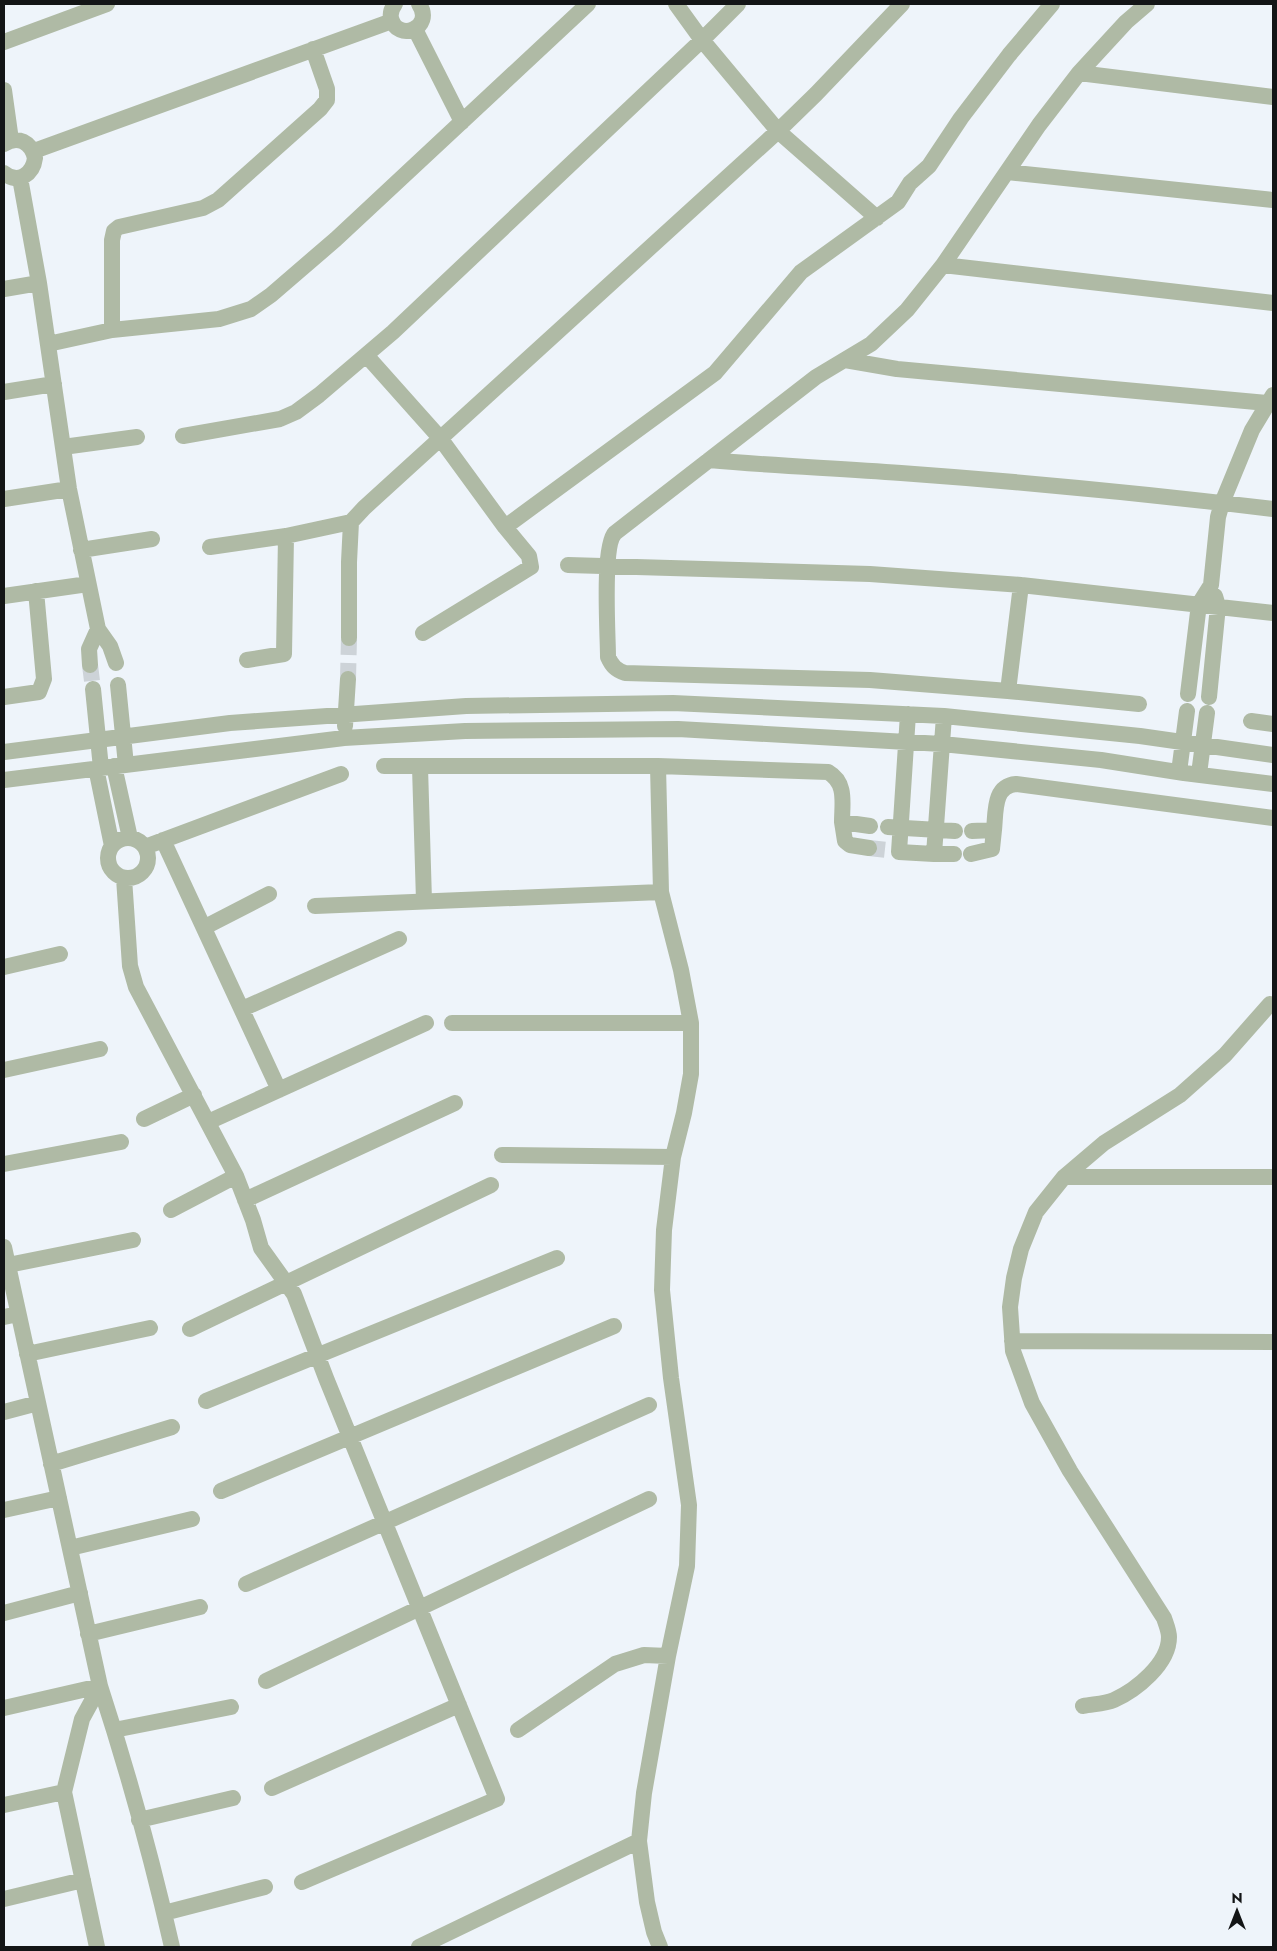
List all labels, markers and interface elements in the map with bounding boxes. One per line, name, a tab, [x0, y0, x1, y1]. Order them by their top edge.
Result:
north arrow	[1212, 1886, 1262, 1936]
text: N	[1231, 1888, 1243, 1908]

